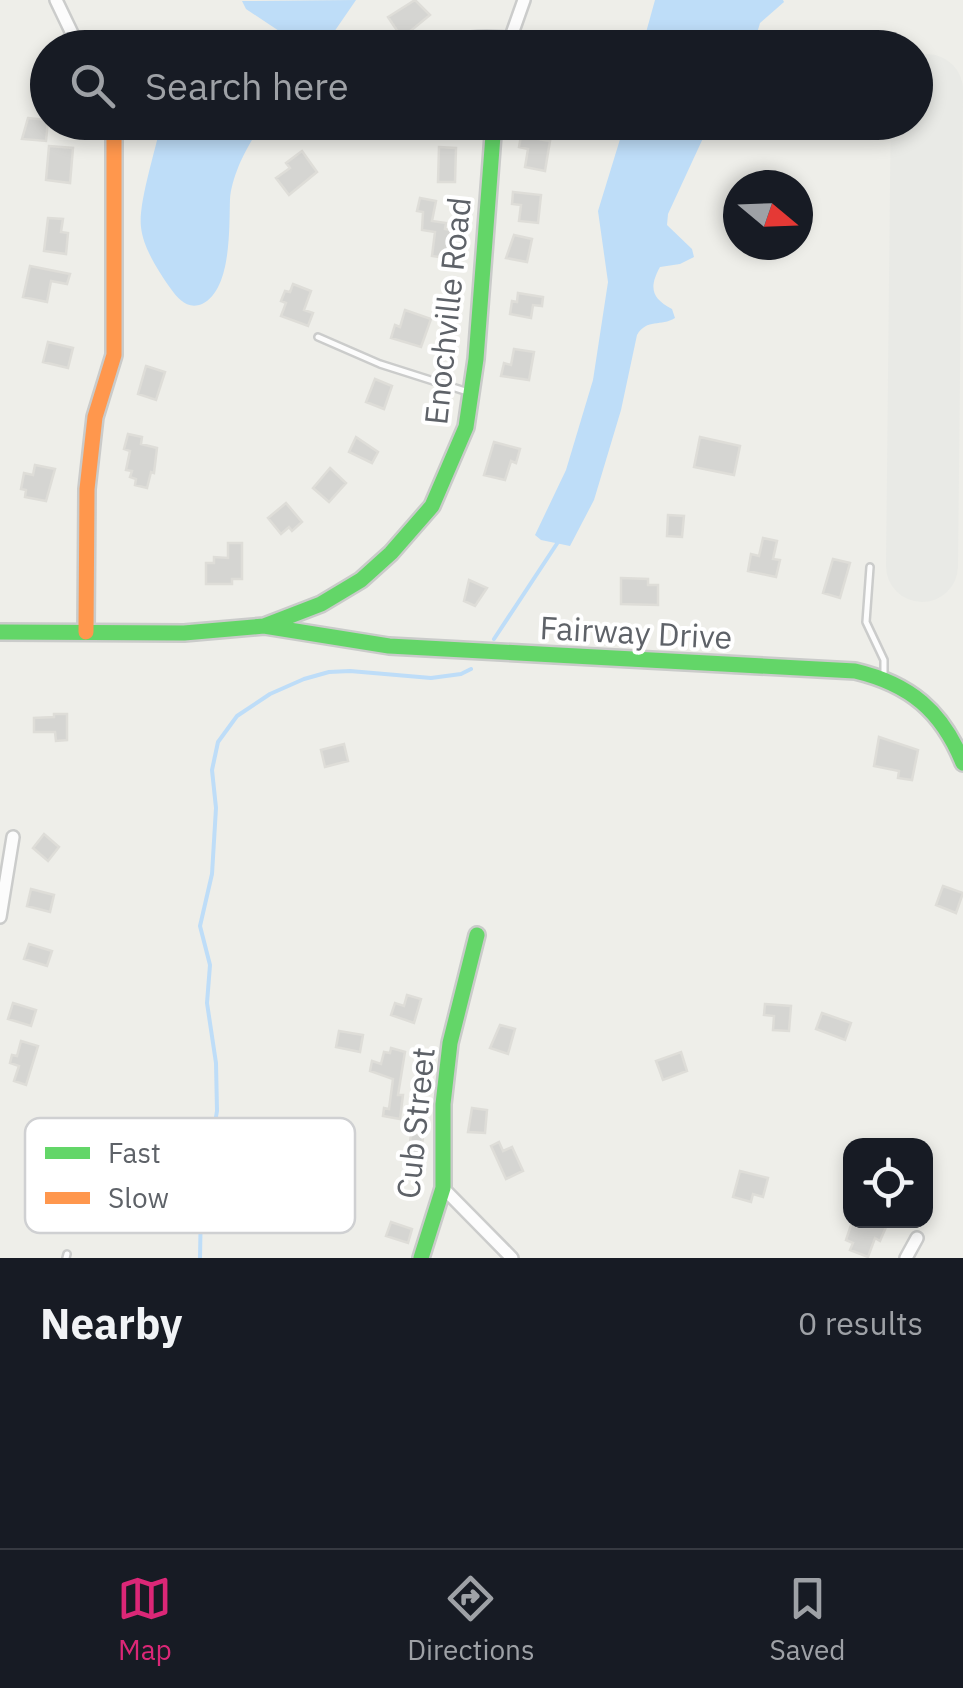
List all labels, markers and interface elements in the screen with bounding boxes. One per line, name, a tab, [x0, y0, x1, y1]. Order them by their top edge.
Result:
search box	[30, 30, 933, 140]
icon: search	[65, 58, 120, 113]
text: Search here	[145, 61, 349, 110]
north arrow	[723, 170, 813, 260]
street label: Enochville Road	[414, 195, 480, 427]
street label: Fairway Drive	[539, 606, 733, 658]
street label: Cub Street	[386, 1045, 444, 1201]
legend	[25, 1118, 355, 1233]
text: Fast	[108, 1134, 161, 1171]
map controls	[843, 1138, 933, 1228]
button: locate	[843, 1138, 933, 1228]
text: Slow	[108, 1179, 169, 1216]
text: Nearby	[40, 1296, 182, 1351]
text: 0 results	[798, 1302, 923, 1344]
tab: Map	[117, 1571, 172, 1668]
tab: Directions	[407, 1571, 535, 1668]
tab: Saved	[769, 1571, 846, 1668]

